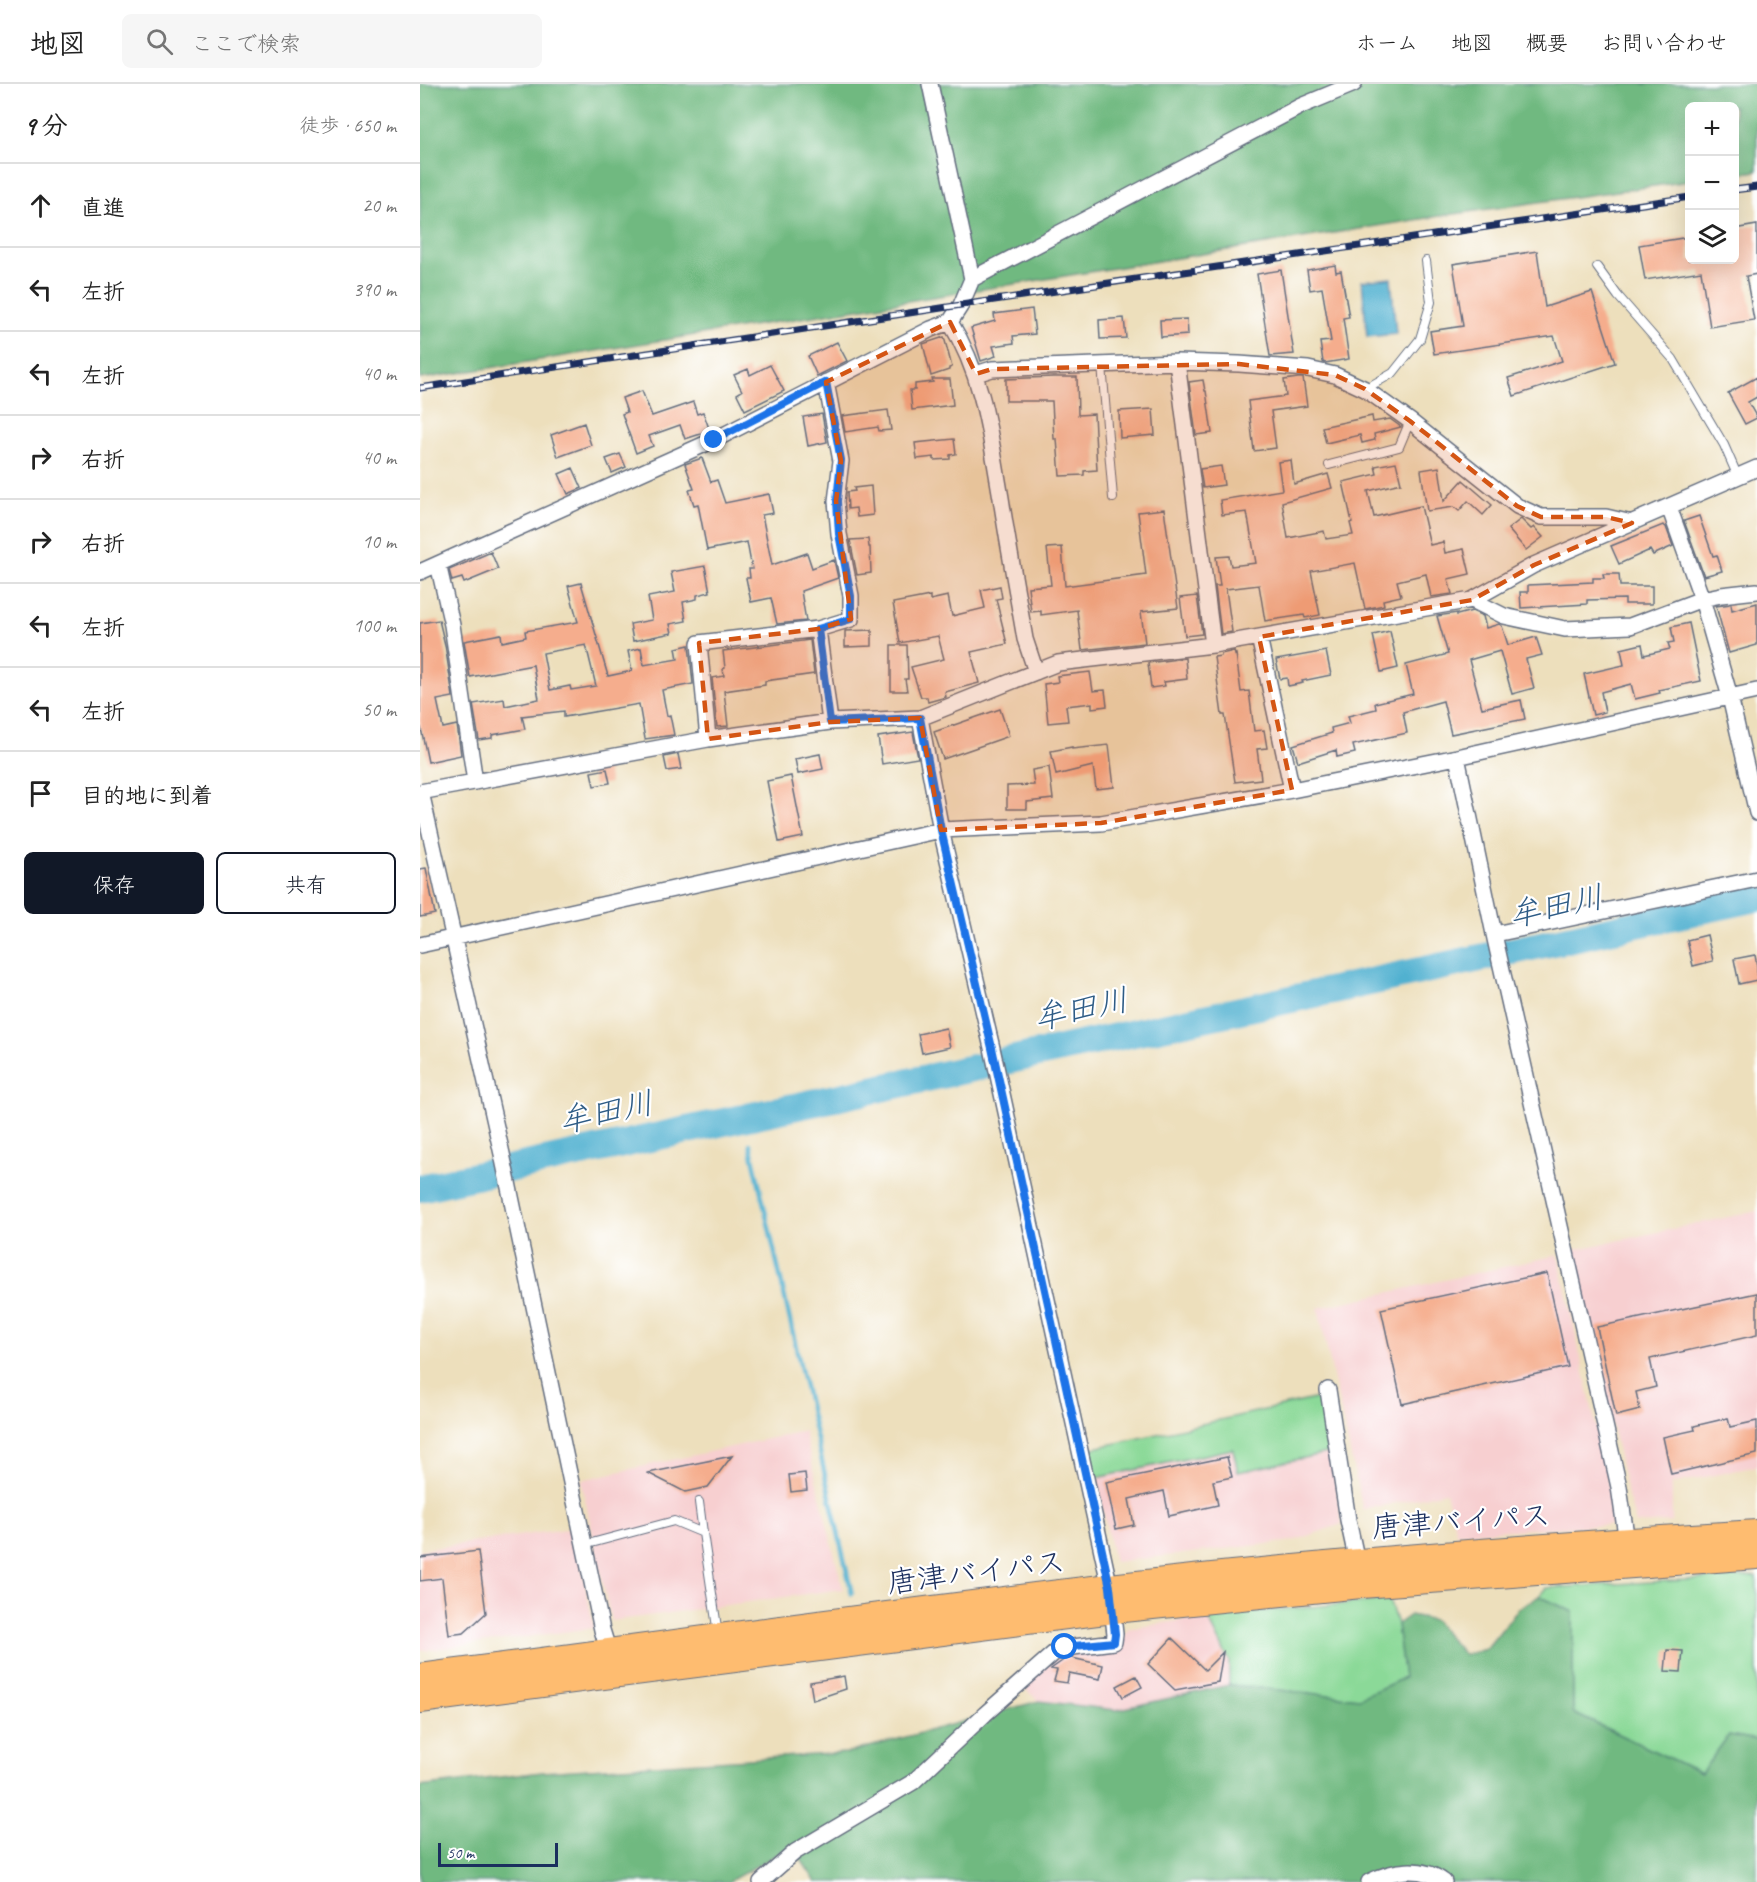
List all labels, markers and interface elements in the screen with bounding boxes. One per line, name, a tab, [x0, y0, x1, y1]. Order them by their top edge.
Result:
search box	[122, 14, 542, 68]
icon: search	[143, 25, 176, 58]
text: 地図	[30, 26, 86, 61]
text: ここで検索	[191, 30, 301, 58]
text: ホーム	[1356, 30, 1418, 56]
text: 地図	[1451, 30, 1493, 56]
text: 概要	[1526, 30, 1568, 56]
text: お問い合わせ	[1601, 30, 1727, 56]
map controls	[1685, 102, 1739, 264]
button: +	[1685, 102, 1739, 156]
text: 9 分	[24, 109, 68, 142]
text: 徒歩 · 650 m	[300, 113, 396, 138]
button: −	[1685, 156, 1739, 210]
icon: ahead	[24, 189, 57, 222]
text: 20 m	[362, 193, 396, 218]
text: 直進	[81, 194, 125, 222]
button: layers	[1685, 210, 1739, 264]
icon: left	[24, 273, 57, 306]
text: 390 m	[353, 277, 396, 302]
text: 左折	[81, 278, 125, 306]
icon: left	[24, 357, 57, 390]
text: 40 m	[362, 361, 396, 386]
text: 左折	[81, 362, 125, 390]
route end	[700, 426, 726, 452]
icon: right	[24, 441, 57, 474]
text: 40 m	[362, 445, 396, 470]
text: 右折	[81, 446, 125, 474]
icon: right	[24, 525, 57, 558]
text: 10 m	[362, 529, 396, 554]
text: 右折	[81, 530, 125, 558]
icon: left	[24, 609, 57, 642]
text: 100 m	[353, 613, 396, 638]
text: 左折	[81, 614, 125, 642]
icon: left	[24, 693, 57, 726]
text: 50 m	[362, 697, 396, 722]
text: 左折	[81, 698, 125, 726]
icon: arrive	[24, 777, 57, 810]
text: 目的地に到着	[81, 782, 213, 810]
button: 保存	[24, 852, 204, 914]
button: 共有	[216, 852, 396, 914]
water label: 牟田川	[1505, 876, 1607, 936]
water label: 牟田川	[1030, 979, 1132, 1039]
water label: 牟田川	[555, 1082, 657, 1142]
street label: 唐津バイパス	[1370, 1496, 1552, 1546]
street label: 唐津バイパス	[885, 1542, 1067, 1602]
route start	[1051, 1633, 1077, 1659]
scale bar	[438, 1840, 558, 1868]
text: 50 m	[447, 1843, 474, 1863]

